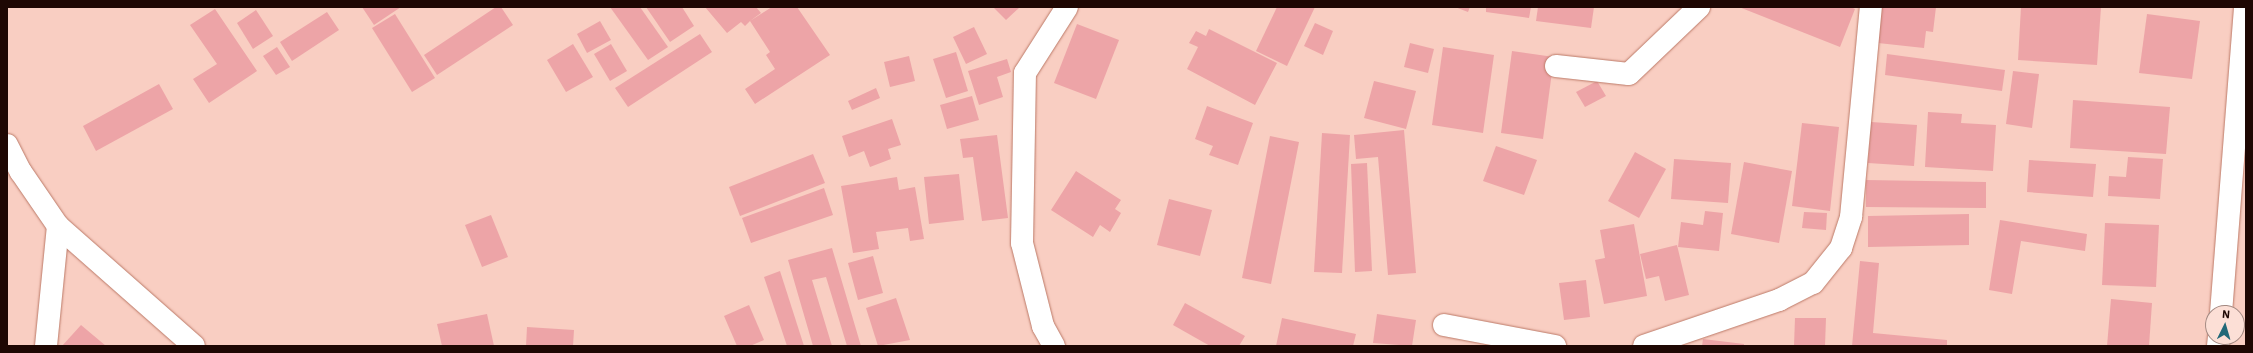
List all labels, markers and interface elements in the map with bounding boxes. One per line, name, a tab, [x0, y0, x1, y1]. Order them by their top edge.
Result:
north arrow	[2205, 305, 2245, 345]
text: N	[2221, 307, 2231, 321]

